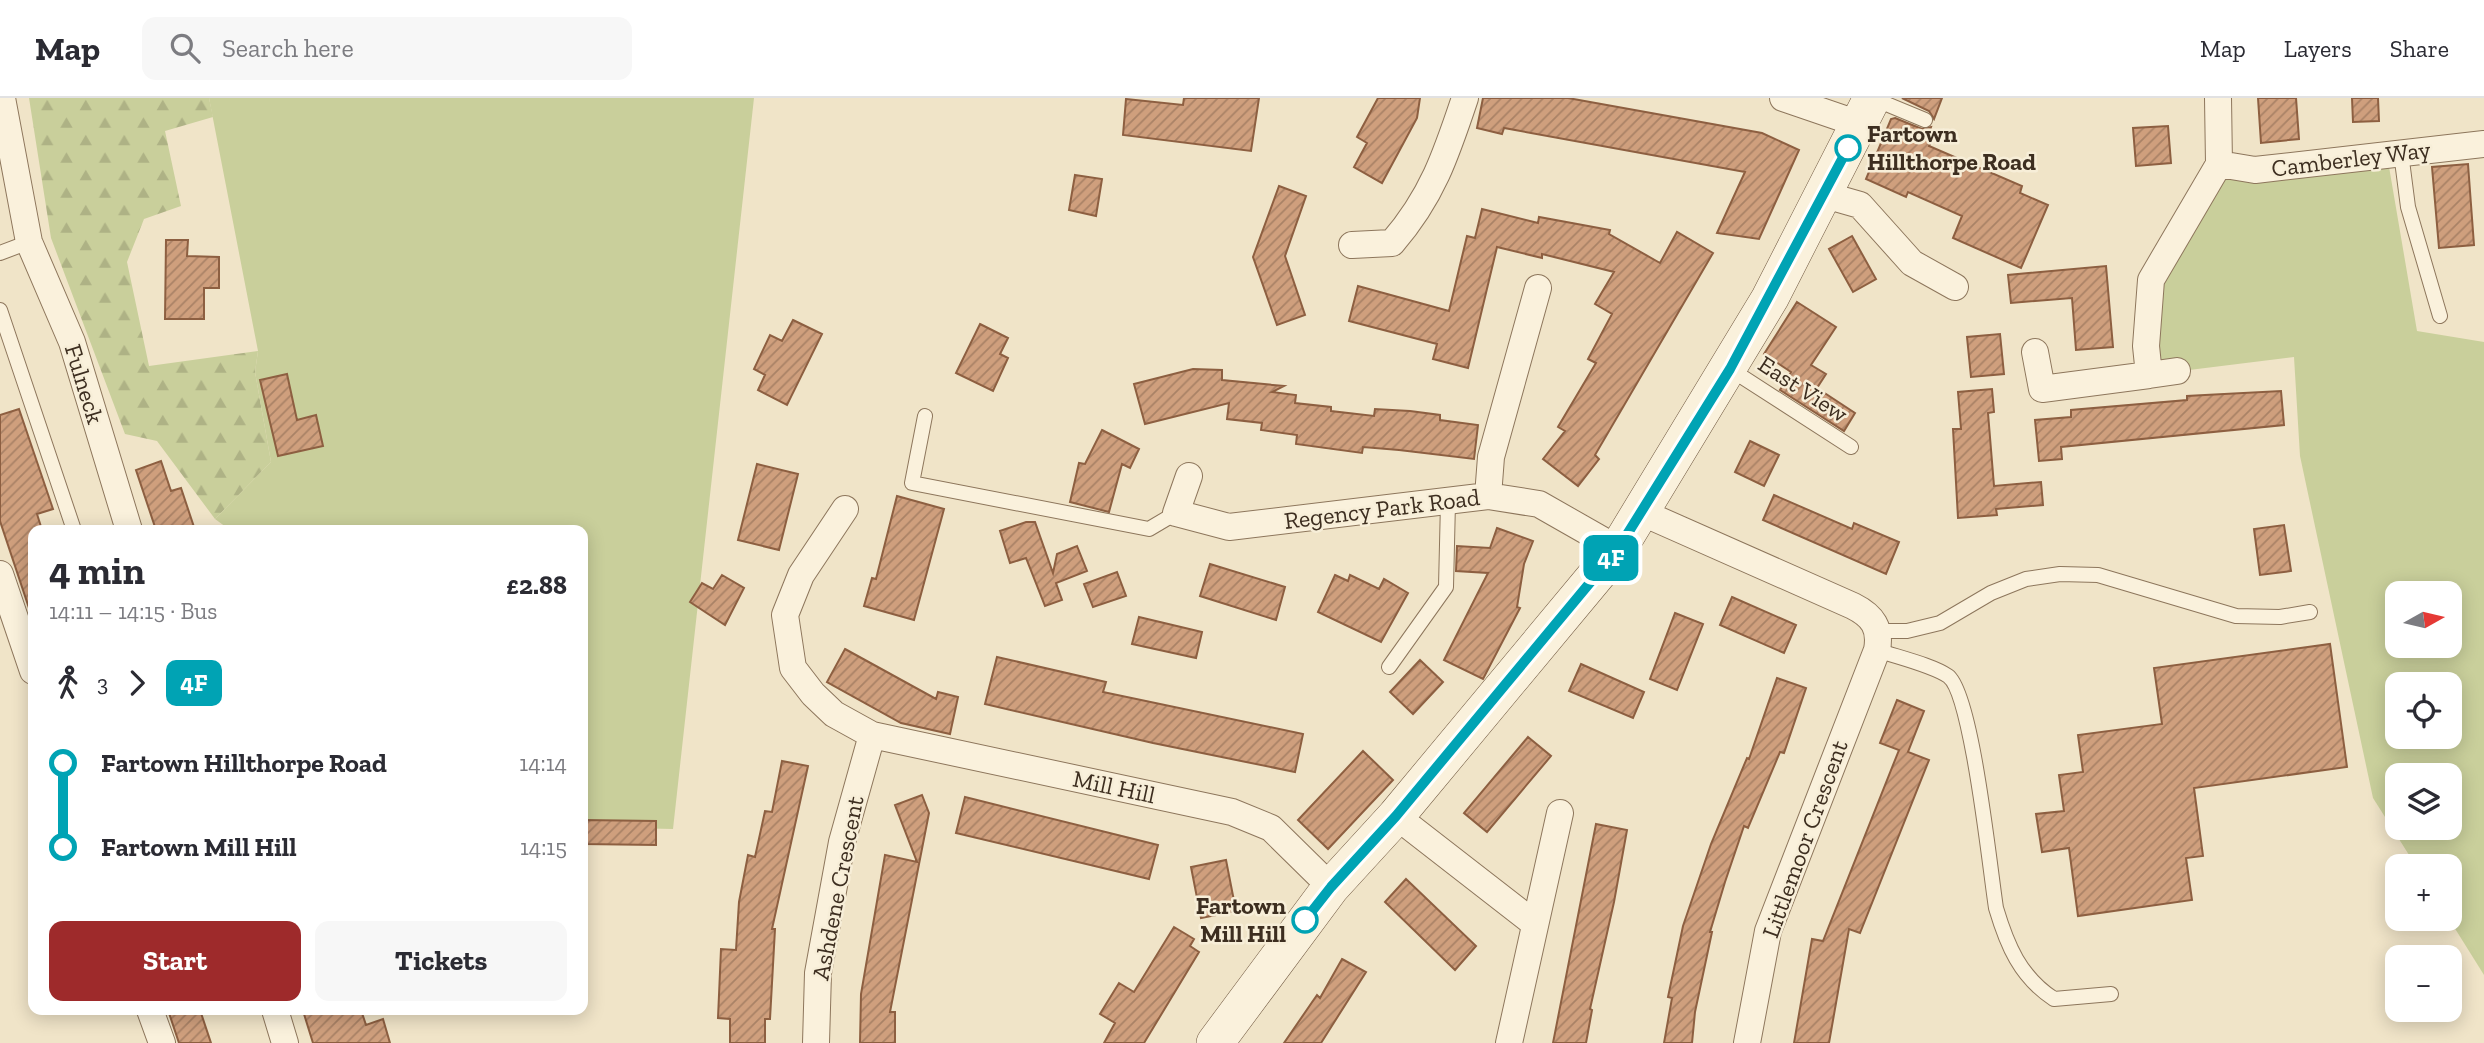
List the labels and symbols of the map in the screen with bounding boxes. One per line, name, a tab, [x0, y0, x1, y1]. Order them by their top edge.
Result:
place label: Fartown Hillthorpe Road	[1867, 119, 2036, 176]
street label: Camberley Way	[2270, 134, 2433, 183]
marker: Fartown Hillthorpe Road	[1835, 135, 1861, 161]
street label: Fulneck	[59, 340, 110, 428]
street label: East View	[1753, 349, 1854, 429]
street label: Regency Park Road	[1282, 482, 1481, 535]
line badge: 4F	[1580, 535, 1642, 581]
north arrow	[2385, 581, 2462, 658]
street label: Littlemoor Crescent	[1755, 736, 1854, 942]
street label: Mill Hill	[1070, 764, 1158, 809]
street label: Ashdene Crescent	[805, 793, 870, 982]
place label: Fartown Mill Hill	[1196, 891, 1286, 948]
marker: Fartown Mill Hill	[1292, 907, 1318, 933]

